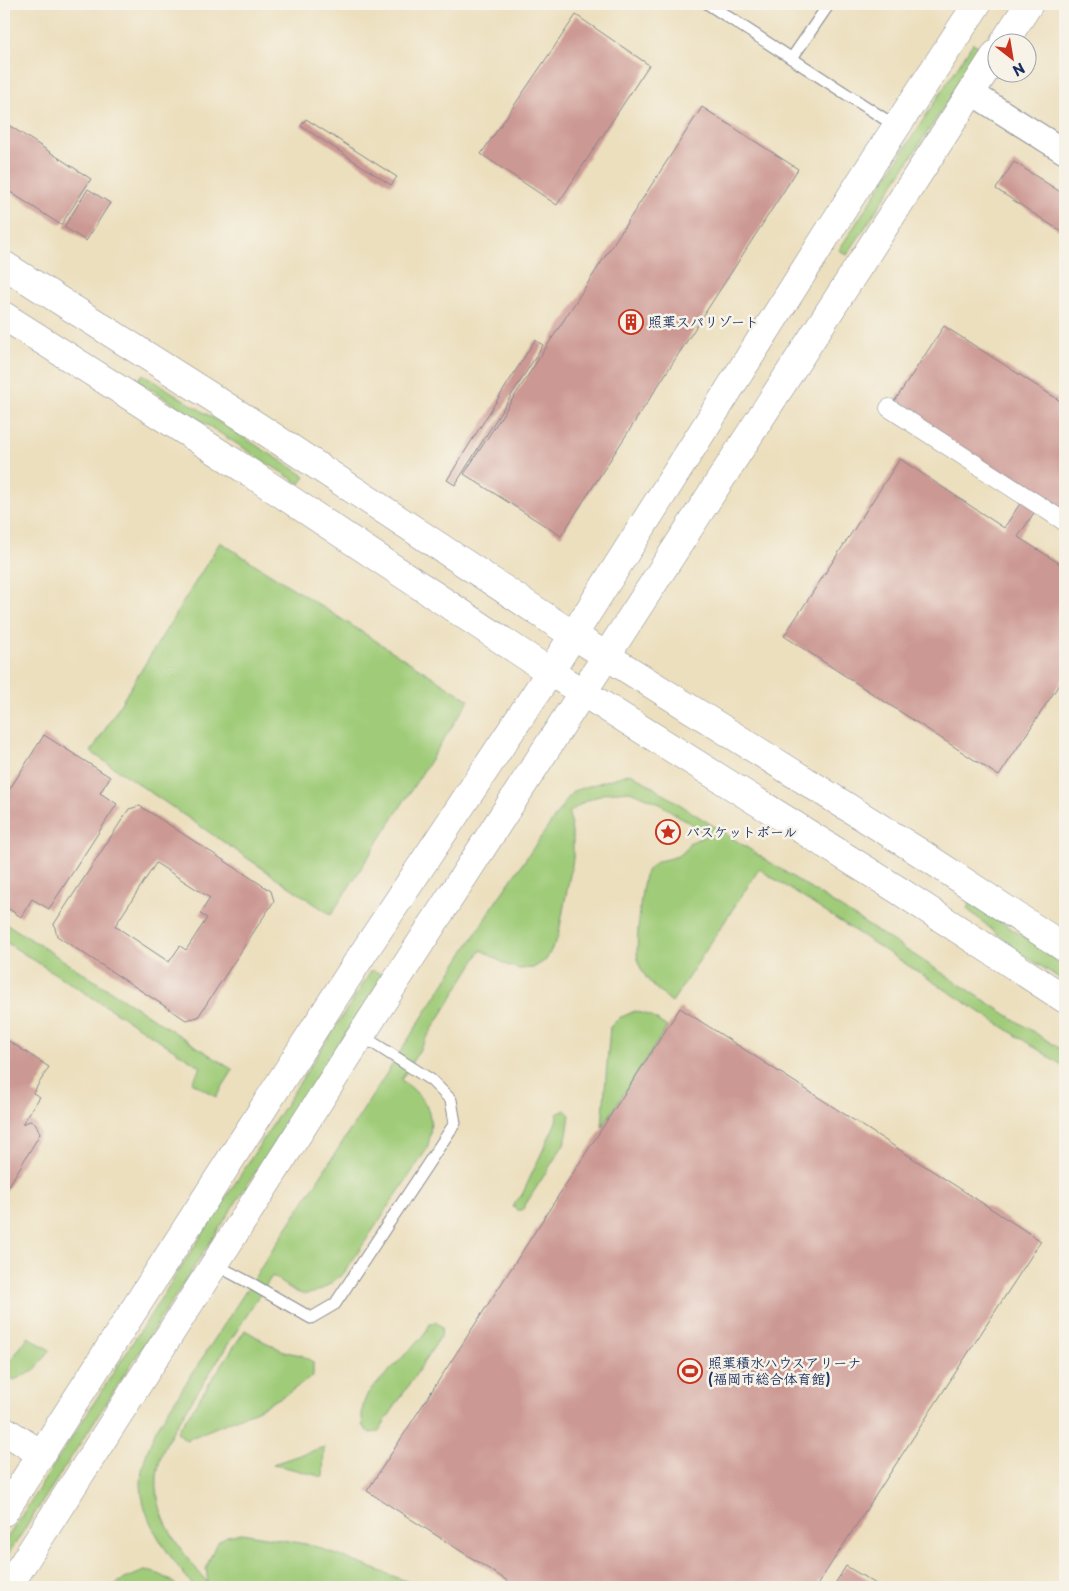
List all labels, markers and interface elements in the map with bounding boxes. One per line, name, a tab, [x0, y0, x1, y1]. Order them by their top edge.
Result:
north arrow	[986, 32, 1036, 82]
text: N	[1009, 58, 1029, 81]
building icon: 照葉スパリゾート	[618, 309, 644, 335]
place label: 照葉スパリゾート	[648, 311, 759, 332]
place icon: バスケットボール	[655, 819, 681, 845]
place label: バスケットボール	[686, 821, 797, 842]
place label: 照葉積水ハウスアリーナ (福岡市総合体育館)	[708, 1352, 861, 1389]
sports icon: 照葉積水ハウスアリーナ (福岡市総合体育館)	[677, 1358, 703, 1384]

